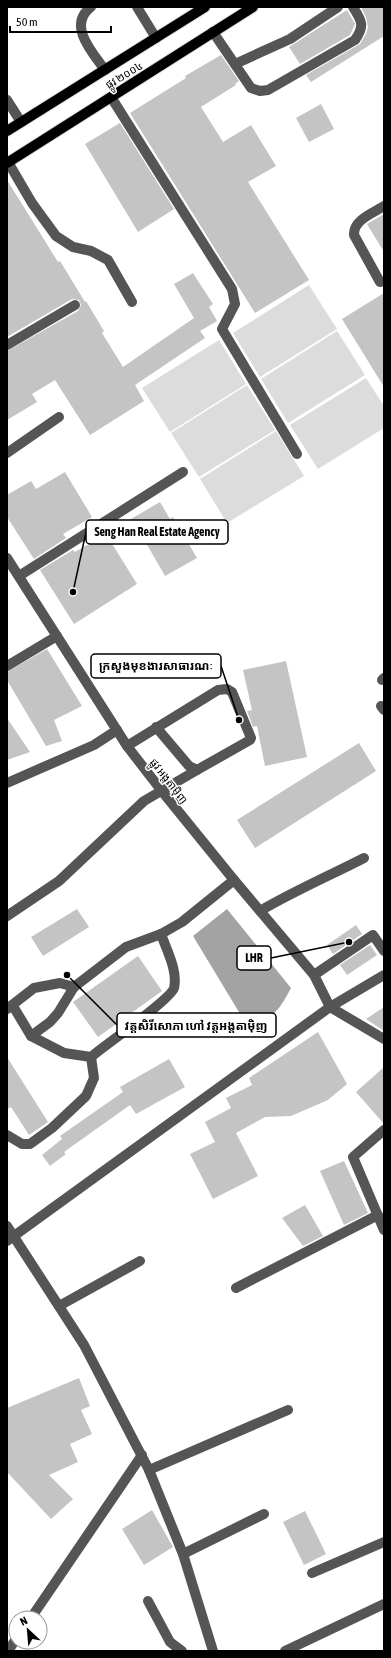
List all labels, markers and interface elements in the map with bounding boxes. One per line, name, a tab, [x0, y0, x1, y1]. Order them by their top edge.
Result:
scale bar	[10, 8, 111, 34]
text: 50 m	[16, 15, 38, 29]
street label: ផ្លូវ ២០០៤	[103, 59, 147, 95]
callout: Seng Han Real Estate Agency	[86, 520, 228, 544]
text: Seng Han Real Estate Agency	[94, 525, 220, 539]
callout: ក្រសួងមុខងារសាធារណៈ	[91, 654, 221, 678]
text: ក្រសួងមុខងារសាធារណៈ	[99, 659, 213, 673]
street label: ផ្លូវ អង្តតាម៉ិញ	[144, 756, 191, 808]
callout: LHR	[237, 946, 271, 970]
text: LHR	[245, 951, 263, 965]
callout: វត្តសិរីសោភា ហៅ វត្តអង្តតាម៉ិញ	[117, 1013, 276, 1037]
text: វត្តសិរីសោភា ហៅ វត្តអង្តតាម៉ិញ	[125, 1019, 267, 1033]
north arrow	[8, 1610, 48, 1650]
text: N	[18, 1614, 29, 1628]

